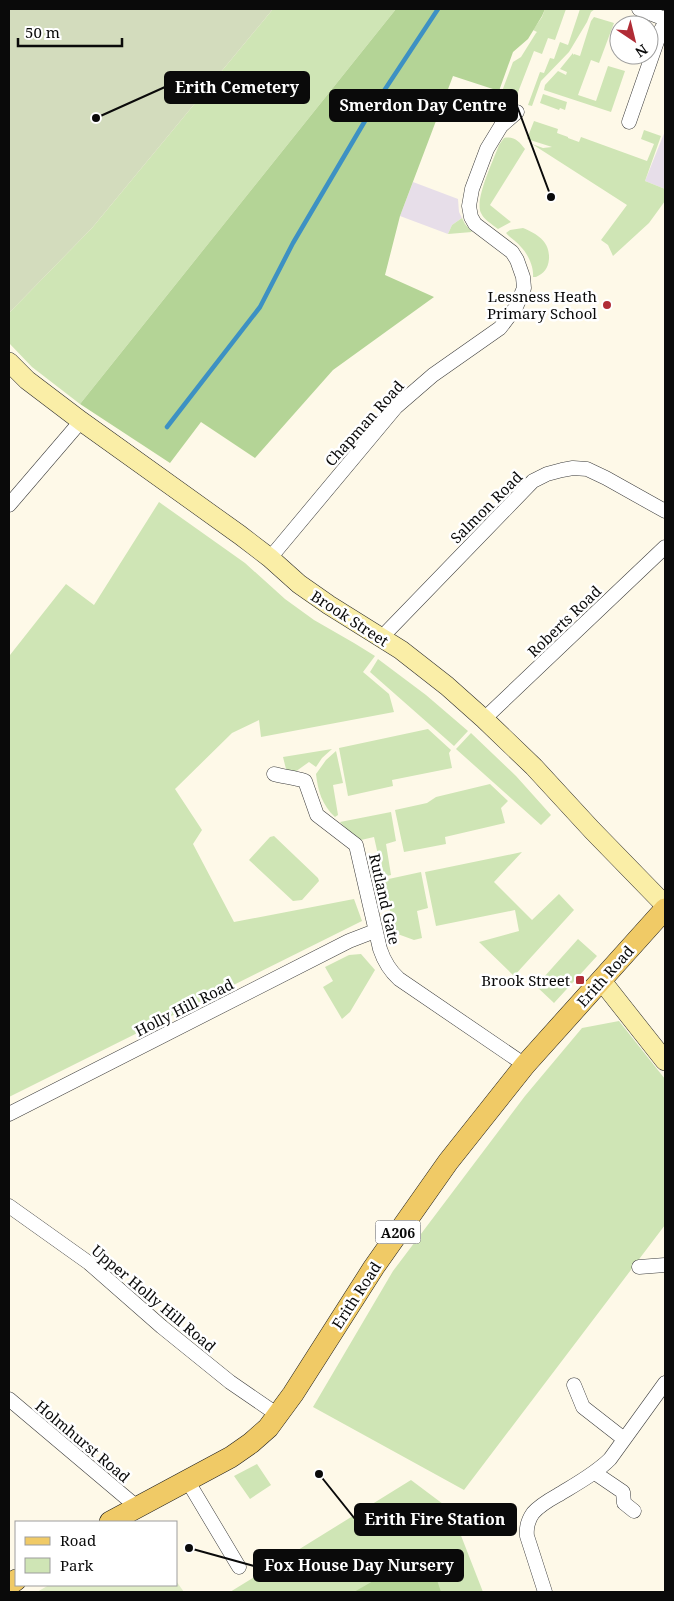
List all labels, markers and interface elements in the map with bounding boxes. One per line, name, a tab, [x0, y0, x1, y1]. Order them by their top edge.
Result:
scale bar	[18, 15, 121, 47]
north arrow	[609, 15, 659, 65]
text: 50 m	[25, 22, 60, 42]
text: N	[632, 40, 652, 62]
callout: Erith Cemetery	[165, 72, 309, 103]
text: Erith Cemetery	[175, 76, 300, 98]
callout: Smerdon Day Centre	[330, 90, 517, 121]
text: Smerdon Day Centre	[339, 94, 507, 116]
place label: Lessness Heath Primary School	[487, 286, 597, 323]
marker: Lessness Heath Primary School	[601, 299, 613, 311]
street label: Chapman Road	[320, 376, 408, 470]
street label: Salmon Road	[446, 467, 526, 547]
street label: Roberts Road	[523, 581, 605, 661]
street label: Brook Street	[307, 585, 393, 651]
street label: Rutland Gate	[365, 851, 405, 947]
street label: Erith Road	[572, 941, 638, 1011]
place label: Brook Street	[481, 970, 570, 990]
street label: Holly Hill Road	[131, 974, 237, 1040]
marker: Brook Street	[574, 974, 586, 986]
road number: A206	[376, 1220, 420, 1244]
street label: Upper Holly Hill Road	[88, 1240, 220, 1356]
street label: Erith Road	[327, 1258, 385, 1332]
street label: Holmhurst Road	[32, 1396, 134, 1486]
callout: Erith Fire Station	[355, 1504, 516, 1535]
text: Erith Fire Station	[365, 1508, 506, 1530]
legend	[15, 1521, 178, 1586]
text: Road	[60, 1530, 96, 1550]
callout: Fox House Day Nursery	[254, 1550, 463, 1581]
text: Fox House Day Nursery	[264, 1554, 454, 1576]
text: Park	[60, 1555, 94, 1575]

